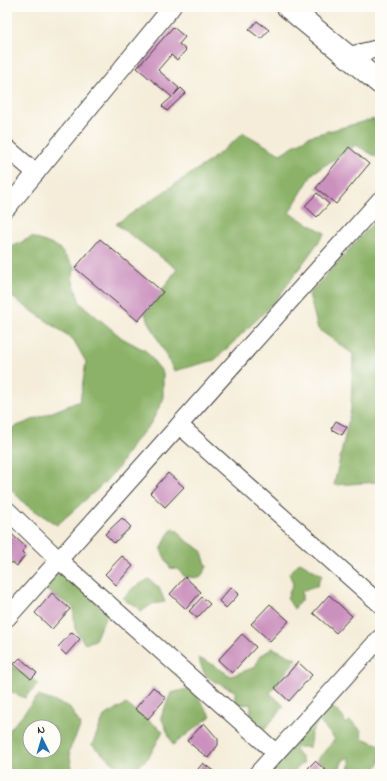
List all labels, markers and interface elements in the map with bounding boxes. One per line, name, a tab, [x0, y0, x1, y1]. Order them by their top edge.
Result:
north arrow	[22, 719, 62, 759]
text: N	[37, 722, 46, 738]

